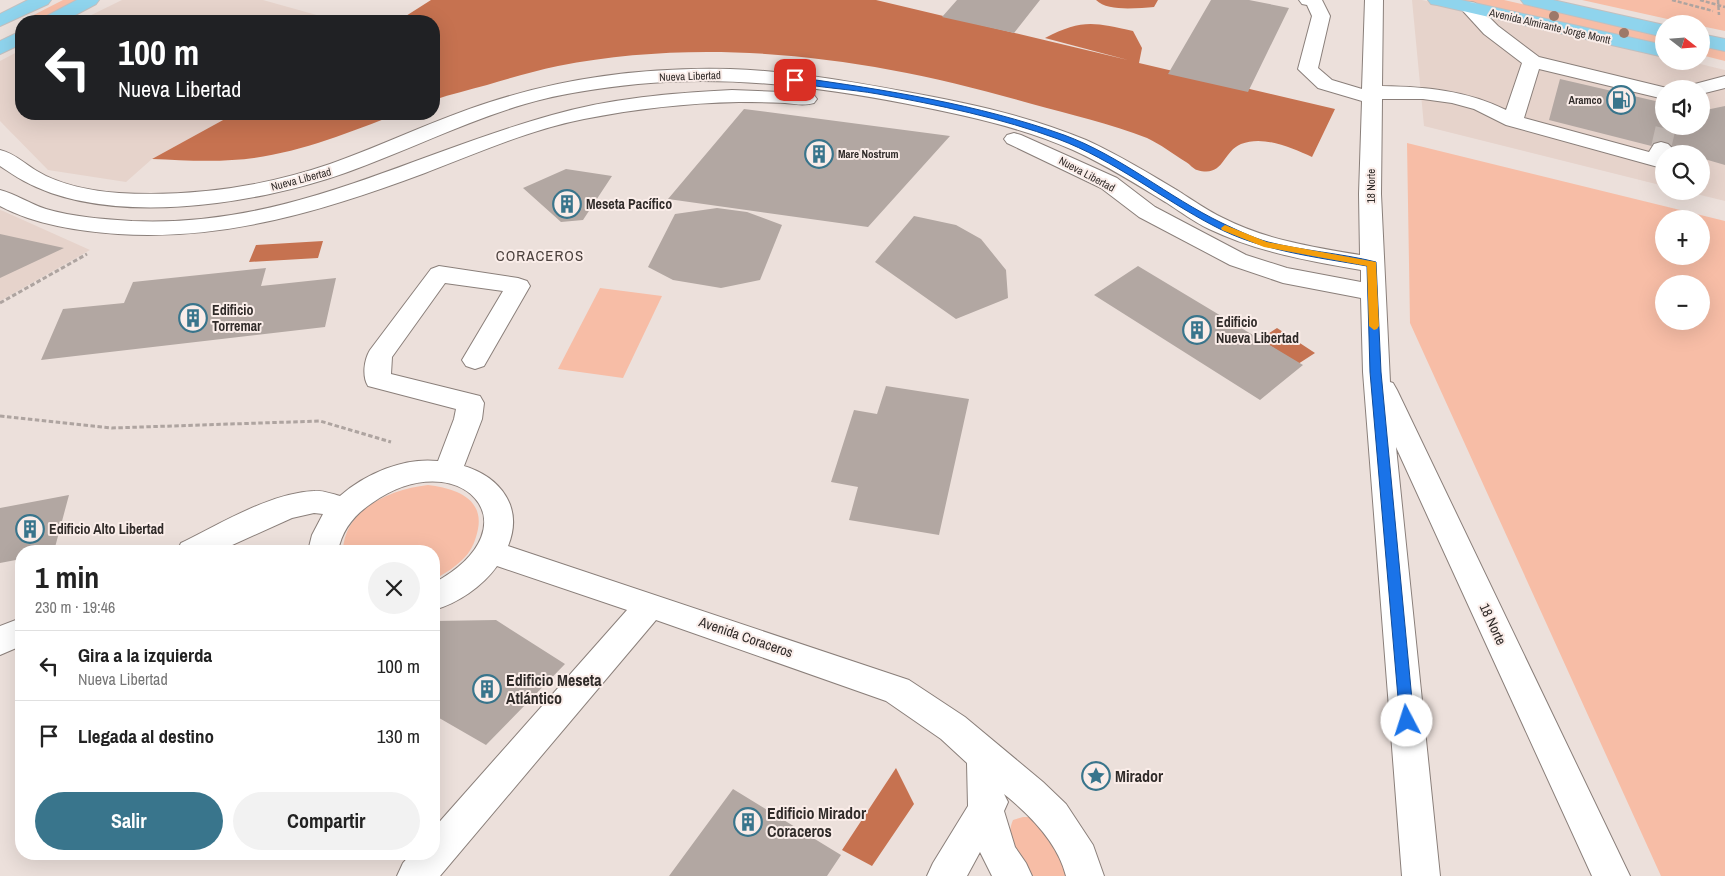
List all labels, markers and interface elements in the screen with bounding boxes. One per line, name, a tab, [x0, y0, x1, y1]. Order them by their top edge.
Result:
street label: Avenida Almirante Jorge Montt	[1487, 5, 1612, 47]
north arrow	[1655, 15, 1710, 70]
map controls	[1655, 15, 1710, 330]
text: 100 m	[118, 29, 199, 76]
icon: left	[35, 35, 100, 100]
pin	[774, 59, 816, 101]
icon: arrive	[781, 66, 809, 94]
street label: Nueva Libertad	[659, 68, 721, 84]
text: Nueva Libertad	[118, 74, 241, 104]
button: sound	[1655, 80, 1710, 135]
fuel station icon: Aramco	[1606, 85, 1636, 115]
place label: Aramco	[1568, 93, 1602, 107]
building icon: Mare Nostrum	[804, 139, 834, 169]
button: search	[1655, 145, 1710, 200]
place label: Mare Nostrum	[838, 147, 899, 161]
street label: Nueva Libertad	[1056, 153, 1118, 195]
street label: Nueva Libertad	[269, 164, 333, 194]
street label: 18 Norte	[1364, 169, 1378, 203]
building icon: Meseta Pacífico	[552, 189, 582, 219]
place label: Meseta Pacífico	[586, 195, 672, 213]
button: +	[1655, 210, 1710, 265]
district label: CORACEROS	[496, 245, 584, 266]
button: −	[1655, 275, 1710, 330]
place label: Edificio Torremar	[212, 301, 262, 335]
building icon: Edificio Torremar	[178, 303, 208, 333]
place label: Edificio Nueva Libertad	[1216, 313, 1299, 347]
building icon: Edificio Nueva Libertad	[1182, 315, 1212, 345]
building icon: Edificio Alto Libertad	[15, 514, 45, 544]
place label: Edificio Alto Libertad	[49, 520, 164, 538]
text: 1 min	[35, 557, 99, 597]
button: close	[368, 562, 420, 614]
text: 230 m · 19:46	[35, 596, 115, 618]
street label: 18 Norte	[1476, 600, 1510, 648]
street label: Avenida Coraceros	[696, 612, 796, 662]
text: Gira a la izquierda	[78, 642, 212, 668]
icon: left	[35, 652, 63, 680]
text: 100 m	[377, 653, 420, 679]
text: Nueva Libertad	[78, 668, 168, 690]
place label: Edificio Meseta Atlántico	[506, 669, 602, 709]
building icon: Edificio Meseta Atlántico	[472, 674, 502, 704]
position arrow	[1380, 694, 1432, 746]
icon: arrive	[35, 722, 63, 750]
text: Llegada al destino	[78, 723, 214, 749]
text: 130 m	[377, 723, 420, 749]
place icon: Mirador	[1081, 761, 1111, 791]
place label: Mirador	[1115, 765, 1164, 787]
button: Salir	[35, 792, 223, 850]
button: Compartir	[233, 792, 420, 850]
place label: Edificio Mirador Coraceros	[767, 802, 867, 842]
building icon: Edificio Mirador Coraceros	[733, 807, 763, 837]

